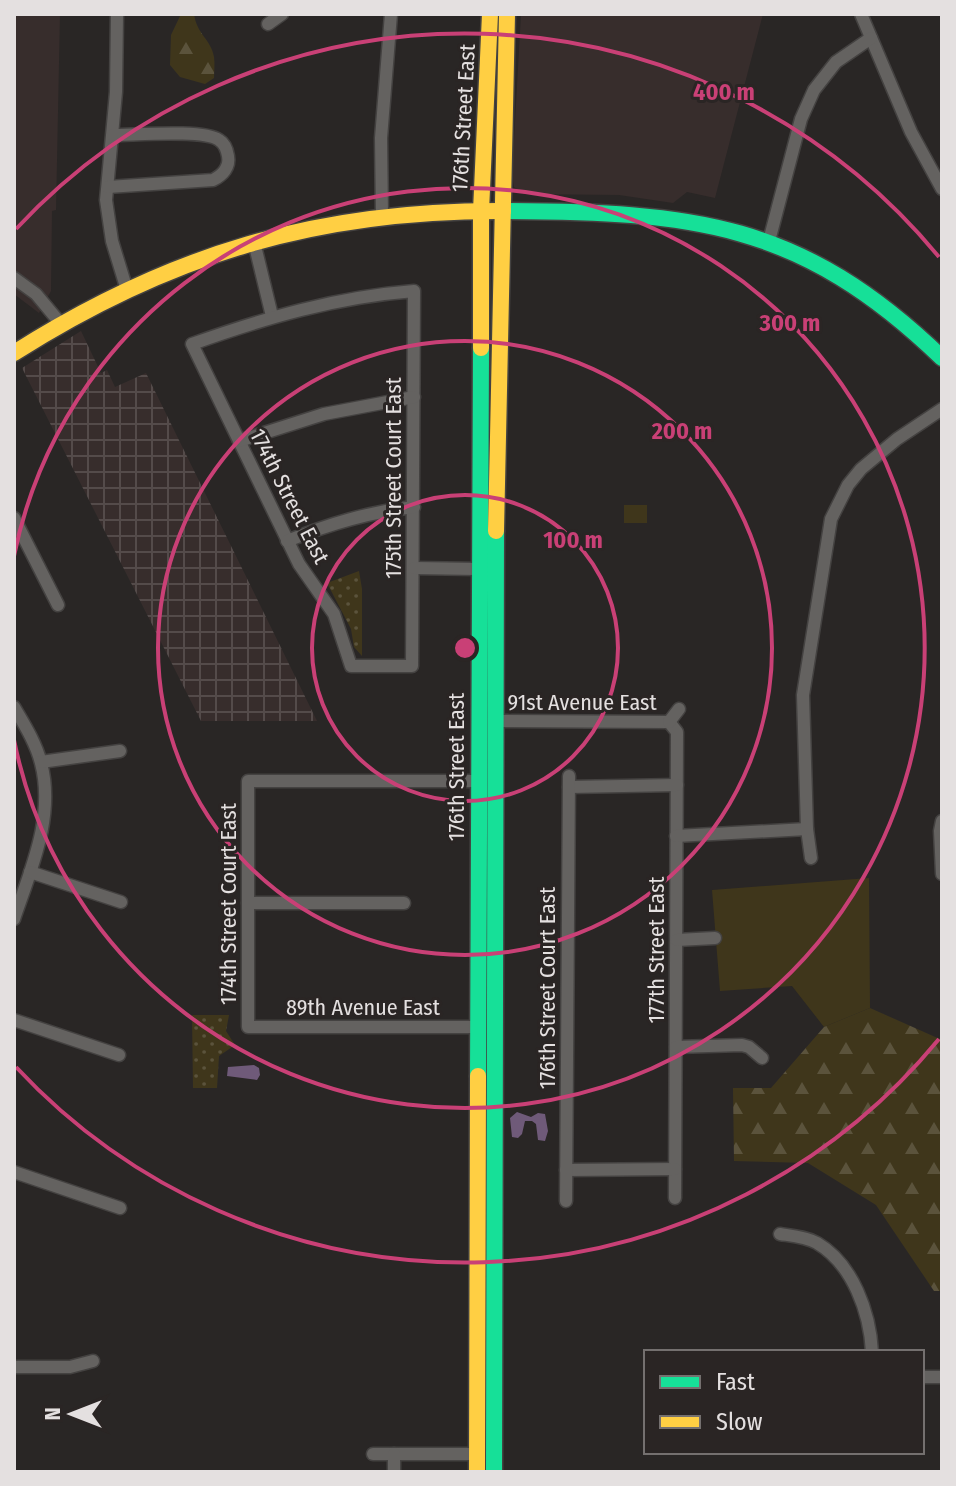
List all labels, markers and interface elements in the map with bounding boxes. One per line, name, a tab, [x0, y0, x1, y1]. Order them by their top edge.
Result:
street label: 176th Street East	[446, 42, 481, 193]
text: 400 m	[693, 78, 755, 106]
text: 300 m	[759, 309, 820, 337]
street label: 175th Street Court East	[380, 376, 407, 579]
text: 200 m	[651, 417, 712, 445]
street label: 174th Street East	[244, 424, 336, 569]
text: 100 m	[543, 526, 603, 554]
centre of rings	[451, 634, 479, 662]
street label: 91st Avenue East	[507, 689, 657, 716]
street label: 176th Street East	[443, 692, 470, 841]
street label: 174th Street Court East	[215, 802, 242, 1005]
street label: 177th Street East	[643, 876, 670, 1023]
street label: 176th Street Court East	[534, 886, 561, 1089]
street label: 89th Avenue East	[286, 994, 441, 1021]
legend	[644, 1350, 924, 1454]
text: Fast	[716, 1368, 755, 1396]
north arrow	[32, 1374, 112, 1454]
text: N	[39, 1407, 66, 1421]
text: Slow	[716, 1408, 763, 1436]

